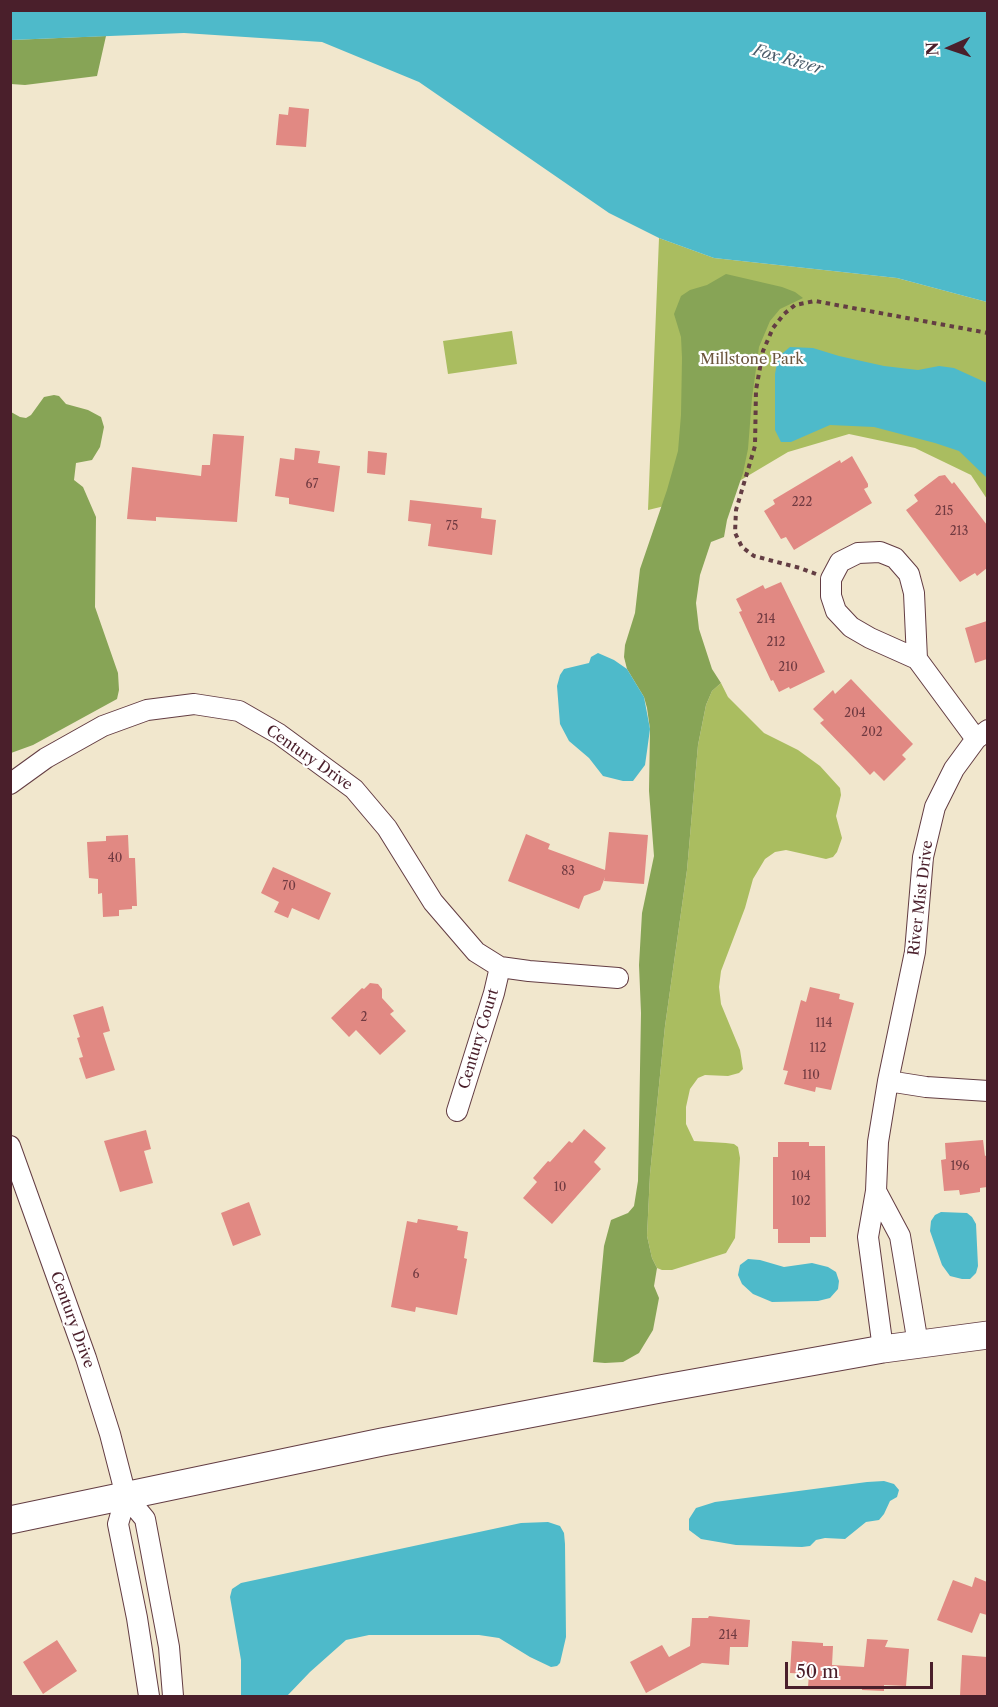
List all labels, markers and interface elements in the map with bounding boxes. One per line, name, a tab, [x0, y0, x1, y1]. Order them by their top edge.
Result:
north arrow	[920, 18, 980, 78]
water label: Fox River	[751, 41, 825, 79]
text: N	[922, 41, 942, 56]
park label: Millstone Park	[700, 351, 804, 369]
house number: 67	[306, 478, 318, 492]
house number: 222	[792, 496, 812, 510]
house number: 215	[935, 505, 953, 519]
house number: 75	[446, 520, 458, 534]
house number: 213	[950, 525, 968, 539]
house number: 214	[757, 613, 775, 627]
house number: 212	[767, 636, 785, 650]
house number: 210	[778, 661, 798, 675]
house number: 204	[844, 707, 866, 721]
street label: Century Drive	[262, 722, 356, 794]
house number: 202	[861, 726, 883, 740]
street label: River Mist Drive	[905, 839, 937, 957]
house number: 40	[108, 852, 122, 866]
house number: 83	[561, 865, 575, 879]
house number: 70	[282, 880, 296, 894]
street label: Century Court	[455, 987, 503, 1091]
house number: 2	[361, 1011, 367, 1025]
house number: 114	[815, 1017, 833, 1031]
house number: 112	[810, 1042, 826, 1056]
house number: 110	[802, 1069, 820, 1083]
house number: 196	[950, 1160, 970, 1174]
house number: 104	[791, 1170, 811, 1184]
house number: 10	[554, 1181, 566, 1195]
house number: 102	[791, 1195, 811, 1209]
house number: 6	[412, 1268, 420, 1282]
street label: Century Drive	[46, 1269, 98, 1371]
house number: 214	[719, 1629, 737, 1643]
scale bar	[788, 1650, 936, 1688]
text: 50 m	[796, 1661, 839, 1683]

